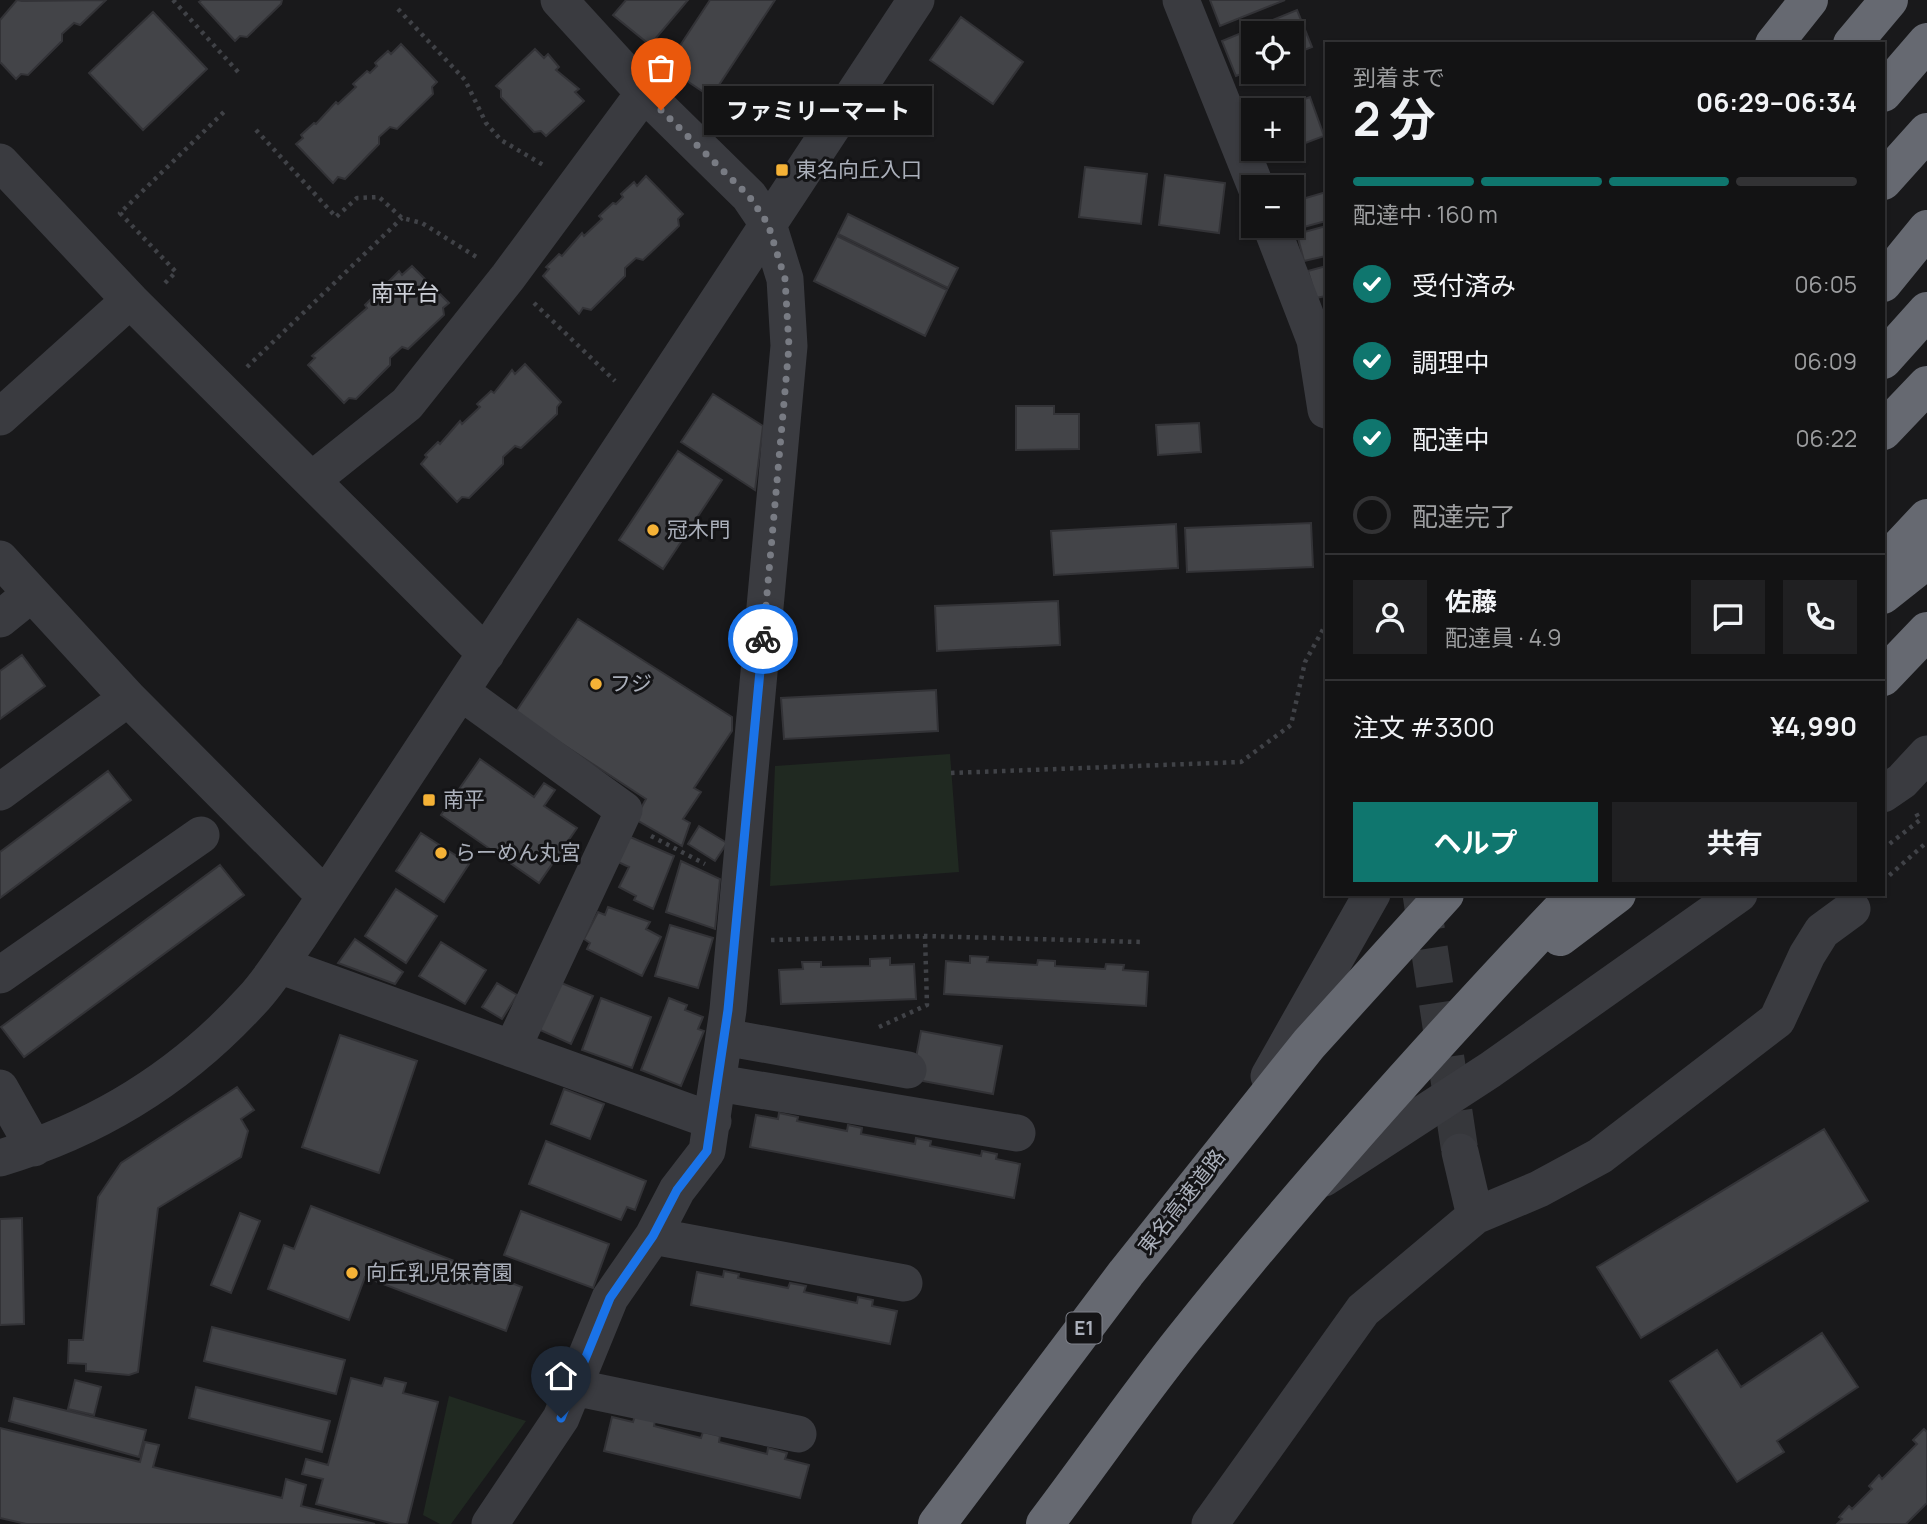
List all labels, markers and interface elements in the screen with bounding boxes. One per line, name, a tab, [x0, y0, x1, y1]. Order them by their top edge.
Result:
map controls	[1241, 21, 1304, 238]
button: locate	[1241, 21, 1304, 84]
pin	[631, 38, 691, 110]
icon: bag	[642, 49, 680, 87]
text: 到着まで	[1353, 61, 1445, 93]
text: 06:29–06:34	[1696, 84, 1857, 120]
callout: ファミリーマート	[703, 86, 931, 134]
text: 2 分	[1353, 87, 1436, 150]
text: ファミリーマート	[726, 94, 910, 126]
button: +	[1241, 98, 1304, 161]
place label: 東名向丘入口	[796, 155, 922, 183]
marker: 東名向丘入口	[774, 162, 790, 178]
button: −	[1241, 175, 1304, 238]
text: 配達中 · 160 m	[1353, 198, 1498, 230]
icon: check	[1353, 265, 1391, 303]
text: 受付済み	[1412, 267, 1516, 303]
text: 06:05	[1795, 268, 1857, 300]
district label: 南平台	[371, 276, 440, 308]
icon: check	[1353, 342, 1391, 380]
text: 調理中	[1412, 344, 1490, 380]
text: 06:09	[1794, 345, 1857, 377]
icon: check	[1353, 419, 1391, 457]
text: 配達中	[1412, 421, 1490, 457]
text: 06:22	[1796, 422, 1857, 454]
text: 配達完了	[1412, 498, 1516, 534]
place label: 冠木門	[667, 515, 730, 543]
marker: 冠木門	[645, 522, 661, 538]
button: person	[1353, 580, 1427, 654]
button: chat	[1691, 580, 1765, 654]
button: phone	[1783, 580, 1857, 654]
text: 佐藤	[1445, 583, 1497, 619]
courier	[728, 604, 798, 674]
icon: bike	[744, 620, 782, 658]
text: 配達員 · 4.9	[1445, 621, 1562, 653]
place label: フジ	[610, 669, 652, 697]
marker: フジ	[588, 676, 604, 692]
text: ¥4,990	[1770, 708, 1857, 744]
text: 注文 #3300	[1353, 709, 1495, 745]
place label: 南平	[443, 785, 485, 813]
marker: 南平	[421, 792, 437, 808]
button: ヘルプ	[1353, 802, 1598, 882]
button: 共有	[1612, 802, 1857, 882]
place label: らーめん丸宮	[455, 838, 581, 866]
marker: らーめん丸宮	[433, 845, 449, 861]
street label: 東名高速道路	[1131, 1143, 1231, 1260]
place label: 向丘乳児保育園	[366, 1258, 513, 1286]
marker: 向丘乳児保育園	[344, 1265, 360, 1281]
road number: E1	[1066, 1312, 1102, 1344]
pin	[531, 1346, 591, 1418]
icon: home	[542, 1357, 580, 1395]

